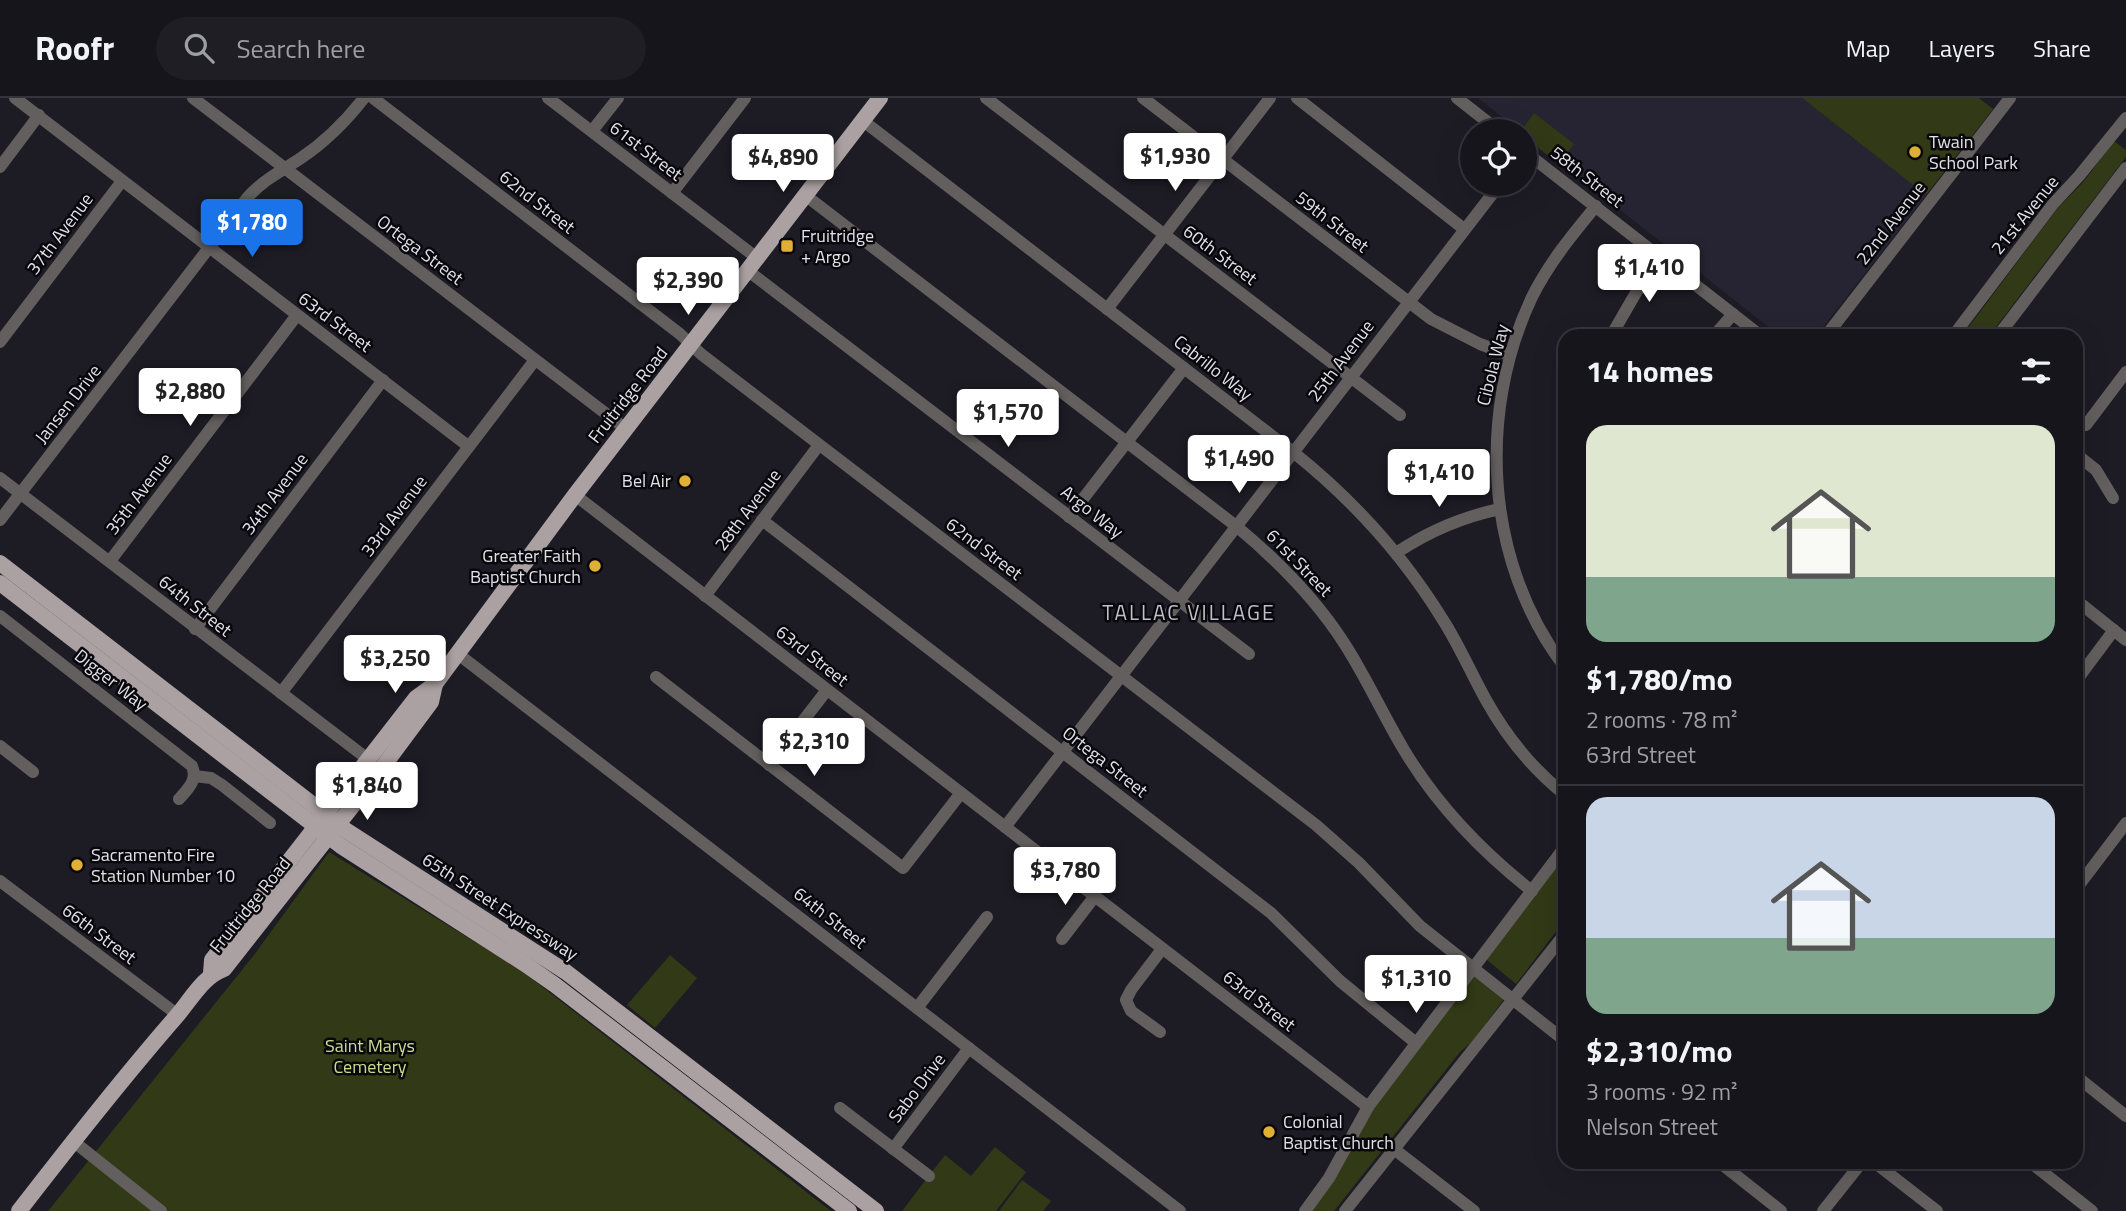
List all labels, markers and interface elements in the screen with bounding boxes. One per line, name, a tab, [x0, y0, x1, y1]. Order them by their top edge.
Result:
search box	[156, 17, 646, 80]
text: Roofr	[35, 23, 114, 73]
icon: search	[180, 29, 218, 67]
text: Search here	[236, 29, 365, 68]
text: Map	[1846, 30, 1891, 66]
text: Layers	[1929, 30, 1995, 66]
text: Share	[2033, 30, 2091, 66]
street label: 61st Street	[604, 114, 689, 187]
map controls	[1460, 119, 1537, 196]
button: locate	[1460, 119, 1537, 196]
place label: Twain School Park	[1929, 128, 2018, 176]
pin: $4,890	[726, 134, 840, 194]
pin: $1,930	[1118, 134, 1232, 193]
text: $1,930	[1140, 138, 1210, 173]
text: $4,890	[748, 139, 818, 174]
street label: 58th Street	[1545, 139, 1630, 214]
marker: Twain School Park	[1907, 144, 1923, 160]
street label: 62nd Street	[494, 163, 582, 240]
street label: 21st Avenue	[1984, 169, 2065, 260]
street label: 22nd Avenue	[1849, 175, 1932, 270]
street label: 59th Street	[1290, 184, 1375, 259]
street label: 37th Avenue	[20, 187, 99, 280]
pin: $1,780	[195, 200, 309, 259]
text: $1,780	[217, 204, 287, 239]
street label: Ortega Street	[371, 208, 470, 292]
street label: 60th Street	[1178, 218, 1264, 292]
place label: Fruitridge + Argo	[801, 222, 874, 270]
marker: Fruitridge + Argo	[779, 238, 795, 254]
pin: $1,410	[1592, 244, 1706, 304]
text: $1,410	[1614, 249, 1684, 284]
pin: $2,390	[631, 258, 745, 317]
text: $2,390	[653, 262, 723, 297]
street label: 63rd Street	[293, 285, 378, 359]
street label: 25th Avenue	[1301, 314, 1380, 407]
street label: Cibola Way	[1469, 321, 1516, 408]
street label: Cabrillo Way	[1168, 328, 1259, 407]
street label: Fruitridge Road	[581, 341, 674, 449]
text: 14 homes	[1586, 348, 1713, 394]
icon: filters	[2017, 352, 2055, 390]
street label: Jansen Drive	[28, 358, 107, 449]
pin: $2,880	[133, 368, 247, 428]
text: $2,880	[155, 373, 225, 408]
pin: $1,570	[951, 390, 1065, 449]
text: $1,570	[973, 394, 1043, 429]
pin: $1,490	[1182, 436, 1296, 495]
text: $1,490	[1204, 440, 1274, 475]
street label: 35th Avenue	[99, 447, 178, 540]
street label: 34th Avenue	[235, 447, 314, 540]
pin: $1,410	[1382, 450, 1496, 509]
text: $1,410	[1404, 454, 1474, 489]
street label: 28th Avenue	[708, 463, 787, 556]
place label: Bel Air	[622, 467, 671, 494]
street label: 33rd Avenue	[354, 469, 433, 562]
icon: home	[1758, 471, 1884, 597]
marker: Bel Air	[677, 473, 693, 489]
street label: Argo Way	[1055, 479, 1130, 545]
street label: 62nd Street	[940, 511, 1029, 587]
street label: 61st Street	[1260, 523, 1339, 603]
place label: Greater Faith Baptist Church	[470, 542, 581, 590]
marker: Greater Faith Baptist Church	[587, 558, 603, 574]
street label: 64th Street	[153, 568, 238, 643]
district label: TALLAC VILLAGE	[1102, 596, 1276, 628]
street label: 63rd Street	[770, 618, 855, 693]
pin: $3,250	[338, 636, 452, 695]
text: $3,250	[360, 640, 430, 675]
street label: Digger Way	[69, 642, 154, 717]
text: $1,780/mo	[1586, 656, 1732, 702]
text: 2 rooms · 78 m²	[1586, 702, 1737, 737]
pin: $2,310	[757, 718, 871, 778]
street label: Ortega Street	[1057, 720, 1154, 804]
text: $2,310	[779, 723, 849, 758]
text: 63rd Street	[1586, 737, 1696, 772]
pin: $1,840	[310, 762, 424, 822]
text: $1,840	[332, 767, 402, 802]
place label: Sacramento Fire Station Number 10	[91, 841, 235, 889]
icon: home	[1758, 843, 1884, 969]
street label: 65th Street Expressway	[417, 846, 584, 967]
pin: $3,780	[1008, 848, 1122, 907]
street label: Fruitridge Road	[203, 851, 297, 958]
text: $3,780	[1030, 852, 1100, 887]
marker: Sacramento Fire Station Number 10	[69, 857, 85, 873]
street label: 64th Street	[788, 880, 873, 955]
street label: 66th Street	[57, 897, 143, 971]
pin: $1,310	[1359, 956, 1473, 1015]
text: $1,310	[1381, 960, 1451, 995]
street label: 63rd Street	[1217, 963, 1302, 1038]
text: $2,310/mo	[1586, 1028, 1732, 1074]
park label: Saint Marys Cemetery	[325, 1032, 415, 1080]
street label: Sabo Drive	[881, 1047, 952, 1128]
text: 3 rooms · 92 m²	[1586, 1074, 1737, 1109]
place label: Colonial Baptist Church	[1283, 1108, 1394, 1156]
text: Nelson Street	[1586, 1109, 1718, 1144]
marker: Colonial Baptist Church	[1261, 1124, 1277, 1140]

